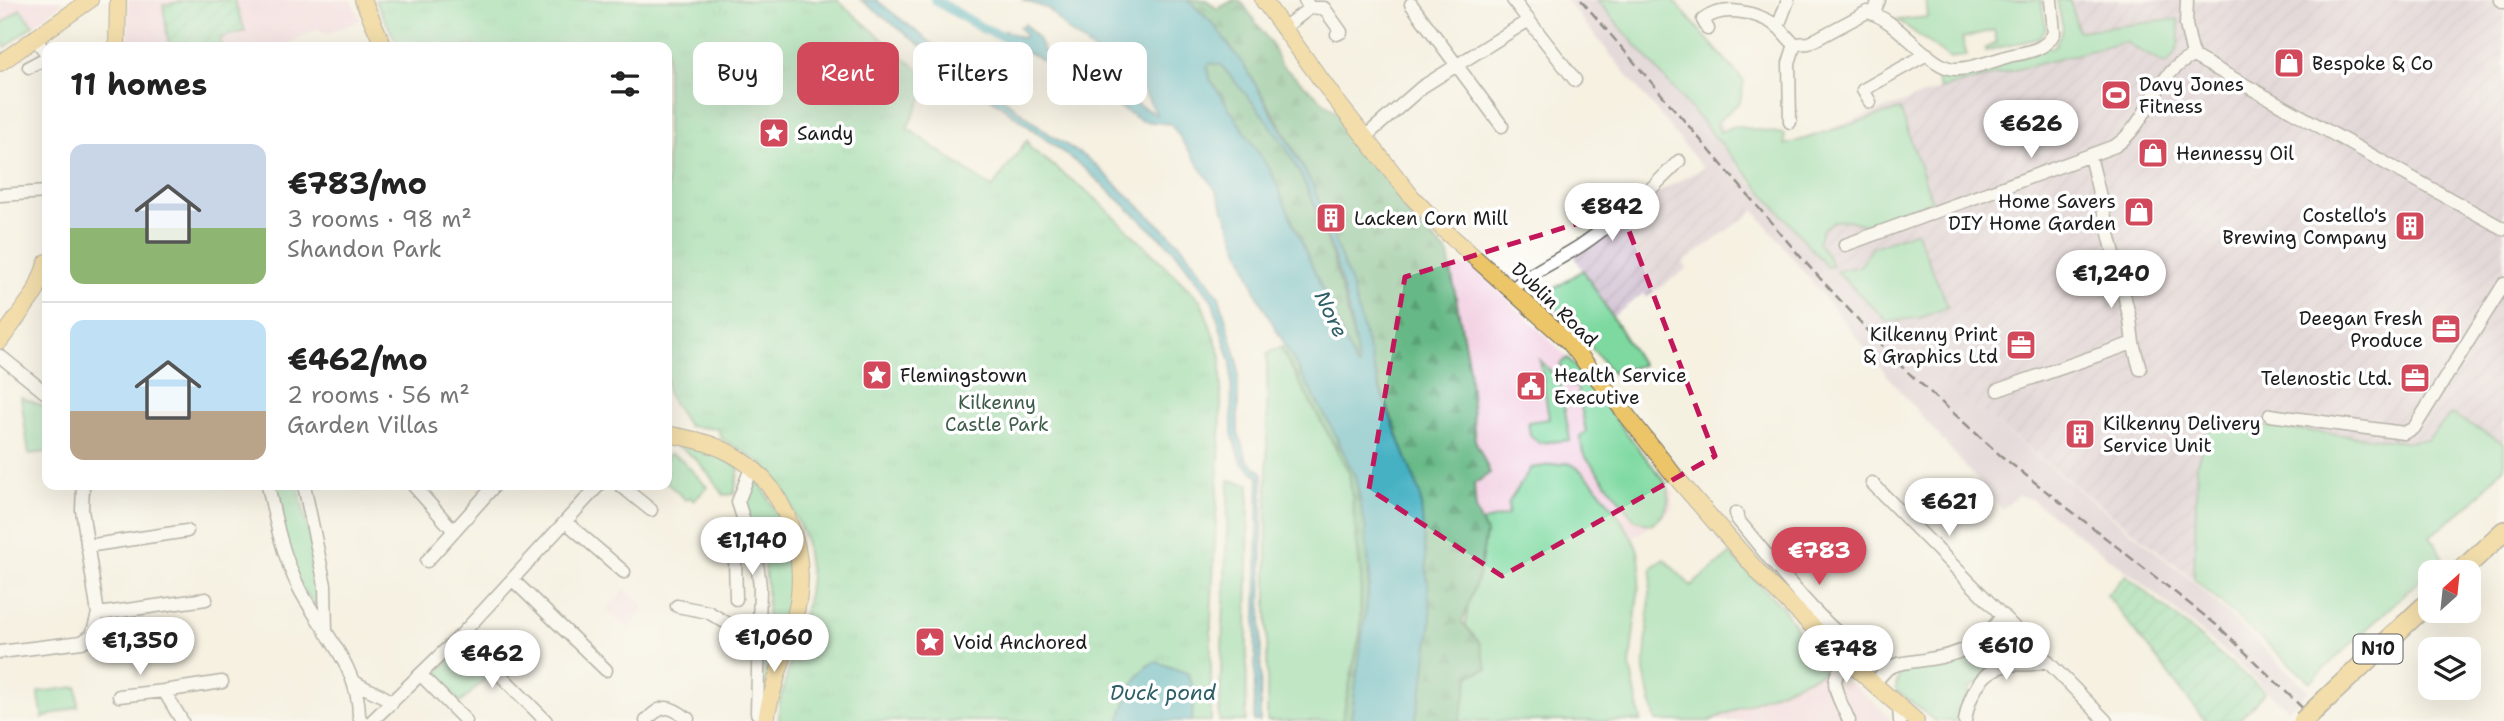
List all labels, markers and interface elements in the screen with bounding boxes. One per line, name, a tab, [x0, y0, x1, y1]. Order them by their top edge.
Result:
chip: Buy	[693, 42, 783, 105]
chip: Rent	[797, 42, 899, 105]
chip: Filters	[913, 42, 1033, 105]
chip: New	[1047, 42, 1147, 105]
shop icon: Bespoke & Co	[2272, 46, 2306, 80]
place label: Bespoke & Co	[2312, 51, 2433, 76]
text: 11 homes	[70, 64, 207, 105]
icon: filters	[606, 65, 644, 103]
place label: Davy Jones Fitness	[2139, 72, 2244, 119]
sports icon: Davy Jones Fitness	[2099, 78, 2133, 112]
pin: €626	[1990, 100, 2072, 160]
text: €626	[1999, 108, 2063, 138]
place icon: Sandy	[757, 116, 791, 150]
place label: Sandy	[797, 121, 854, 146]
shop icon: Hennessy Oil	[2136, 136, 2170, 170]
place label: Hennessy Oil	[2176, 141, 2294, 166]
text: €783/mo	[287, 163, 427, 204]
icon: home	[126, 172, 210, 256]
pin: €842	[1571, 184, 1653, 243]
place label: Home Savers DIY Home Garden	[1948, 189, 2116, 236]
text: €842	[1581, 191, 1643, 221]
shop icon: Home Savers DIY Home Garden	[2122, 195, 2156, 229]
building icon: Lacken Corn Mill	[1314, 201, 1348, 235]
place label: Costello's Brewing Company	[2222, 203, 2387, 250]
text: 3 rooms · 98 m²	[287, 204, 472, 234]
place label: Lacken Corn Mill	[1354, 206, 1508, 231]
building icon: Costello's Brewing Company	[2393, 209, 2427, 243]
text: Shandon Park	[287, 234, 442, 264]
pin: €1,240	[2054, 250, 2168, 310]
street label: Dublin Road	[1506, 257, 1603, 352]
text: €1,240	[2072, 258, 2150, 288]
water label: Nore	[1308, 286, 1354, 342]
place label: Deegan Fresh Produce	[2299, 306, 2423, 353]
office icon: Deegan Fresh Produce	[2429, 312, 2463, 346]
place label: Kilkenny Print & Graphics Ltd	[1864, 322, 1998, 369]
office icon: Kilkenny Print & Graphics Ltd	[2004, 328, 2038, 362]
text: €462/mo	[287, 339, 428, 380]
icon: home	[126, 348, 210, 432]
place icon: Flemingstown	[860, 358, 894, 392]
office icon: Telenostic Ltd.	[2398, 361, 2432, 395]
place label: Flemingstown	[900, 363, 1027, 388]
place label: Health Service Executive	[1554, 363, 1687, 410]
place label: Telenostic Ltd.	[2261, 366, 2392, 391]
public building icon: Health Service Executive	[1514, 369, 1548, 403]
text: 2 rooms · 56 m²	[287, 380, 470, 410]
park label: Kilkenny Castle Park	[945, 390, 1049, 437]
text: Garden Villas	[287, 410, 439, 440]
place label: Kilkenny Delivery Service Unit	[2103, 411, 2261, 458]
building icon: Kilkenny Delivery Service Unit	[2063, 417, 2097, 451]
pin: €621	[1908, 478, 1990, 538]
text: €621	[1921, 486, 1977, 516]
pin: €1,140	[695, 518, 809, 577]
text: €1,140	[717, 525, 787, 555]
pin: €783	[1778, 528, 1860, 587]
text: €783	[1787, 535, 1851, 565]
north arrow	[2418, 560, 2482, 623]
map controls	[2418, 560, 2481, 700]
pin: €1,060	[717, 614, 831, 674]
pin: €1,350	[83, 618, 197, 677]
text: €1,060	[735, 622, 813, 652]
pin: €610	[1965, 622, 2047, 682]
text: €1,350	[102, 625, 178, 655]
place icon: Void Anchored	[913, 625, 947, 659]
pin: €748	[1805, 626, 1887, 685]
pin: €462	[451, 630, 533, 690]
place label: Void Anchored	[953, 630, 1087, 655]
text: €610	[1978, 630, 2034, 660]
text: €748	[1814, 633, 1878, 663]
road number: N10	[2354, 634, 2402, 664]
button: layers	[2418, 637, 2481, 700]
text: €462	[460, 638, 524, 668]
water label: Duck pond	[1110, 679, 1217, 707]

